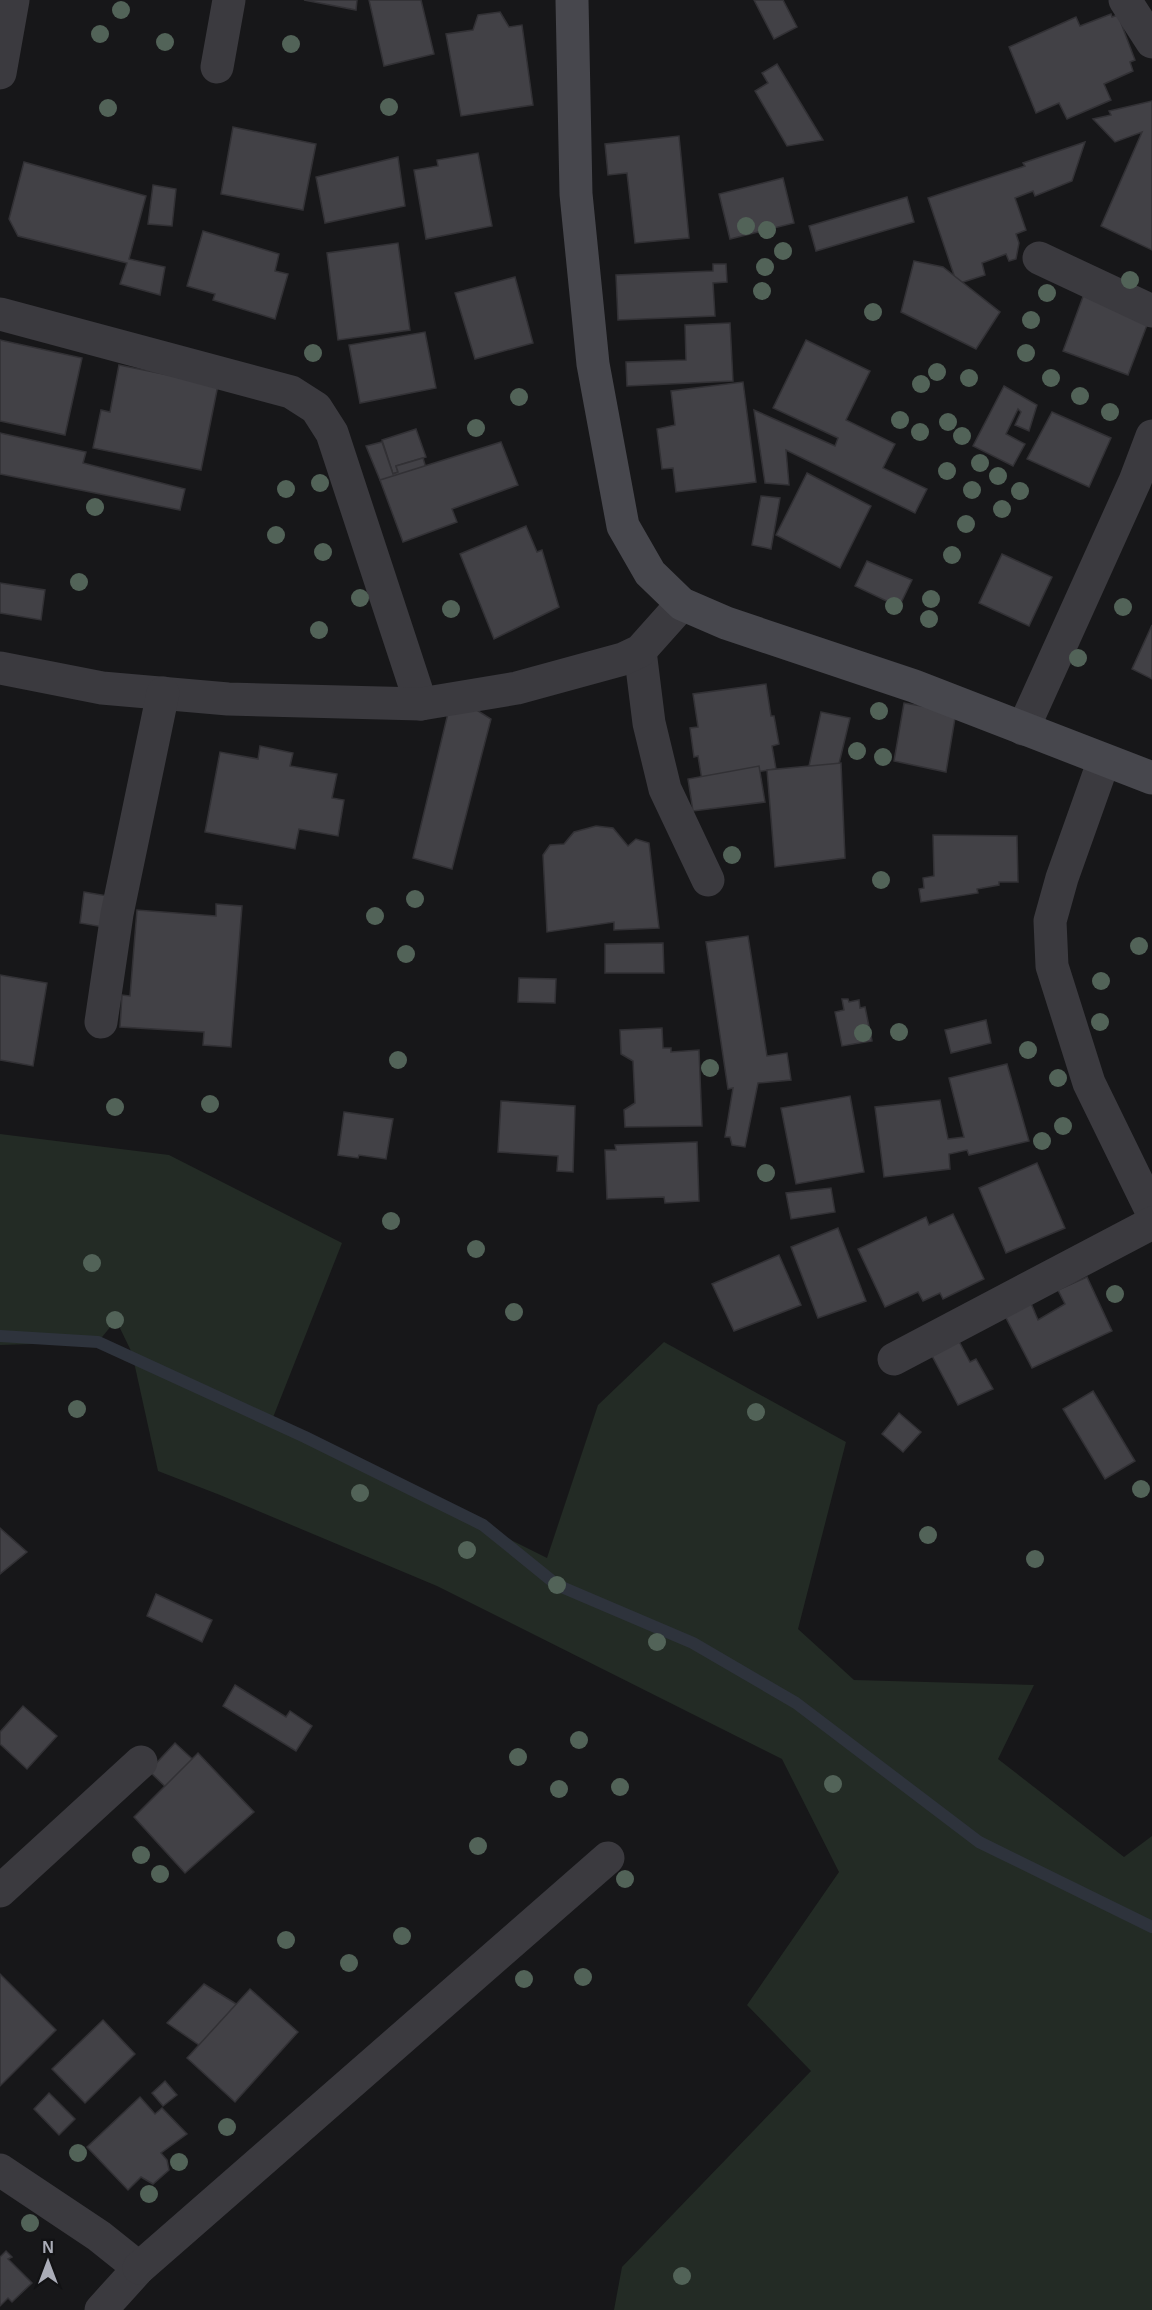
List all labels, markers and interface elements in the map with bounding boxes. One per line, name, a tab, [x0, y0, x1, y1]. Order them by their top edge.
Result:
north arrow	[18, 2232, 78, 2292]
text: N	[42, 2239, 54, 2256]

